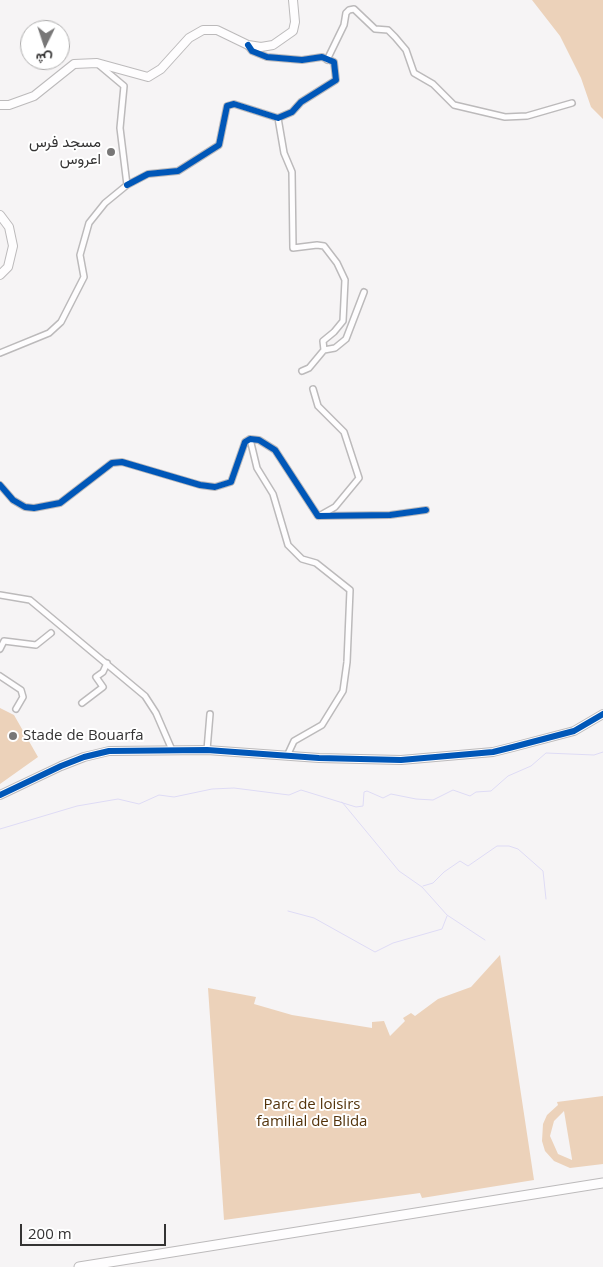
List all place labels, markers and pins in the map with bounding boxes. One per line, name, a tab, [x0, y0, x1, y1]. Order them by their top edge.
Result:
place label: مسجد فرس اعروس	[29, 134, 101, 169]
marker: مسجد فرس اعروس	[105, 146, 117, 158]
place label: Stade de Bouarfa	[23, 727, 144, 745]
marker: Stade de Bouarfa	[7, 730, 19, 742]

